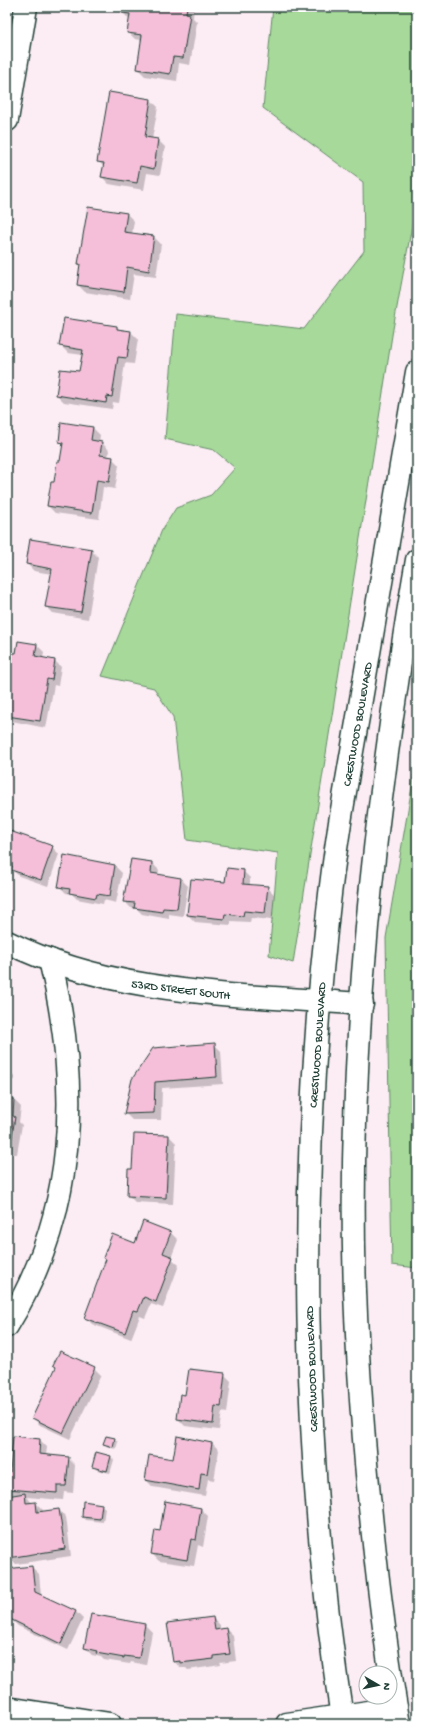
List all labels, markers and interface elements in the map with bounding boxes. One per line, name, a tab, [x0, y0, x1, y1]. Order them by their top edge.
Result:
street label: CRESTWOOD BOULEVARD	[341, 661, 377, 788]
street label: 53RD STREET SOUTH	[130, 978, 231, 1004]
street label: CRESTWOOD BOULEVARD	[308, 982, 330, 1108]
street label: CRESTWOOD BOULEVARD	[304, 1306, 322, 1432]
north arrow	[358, 1665, 398, 1705]
text: N	[379, 1682, 392, 1691]

